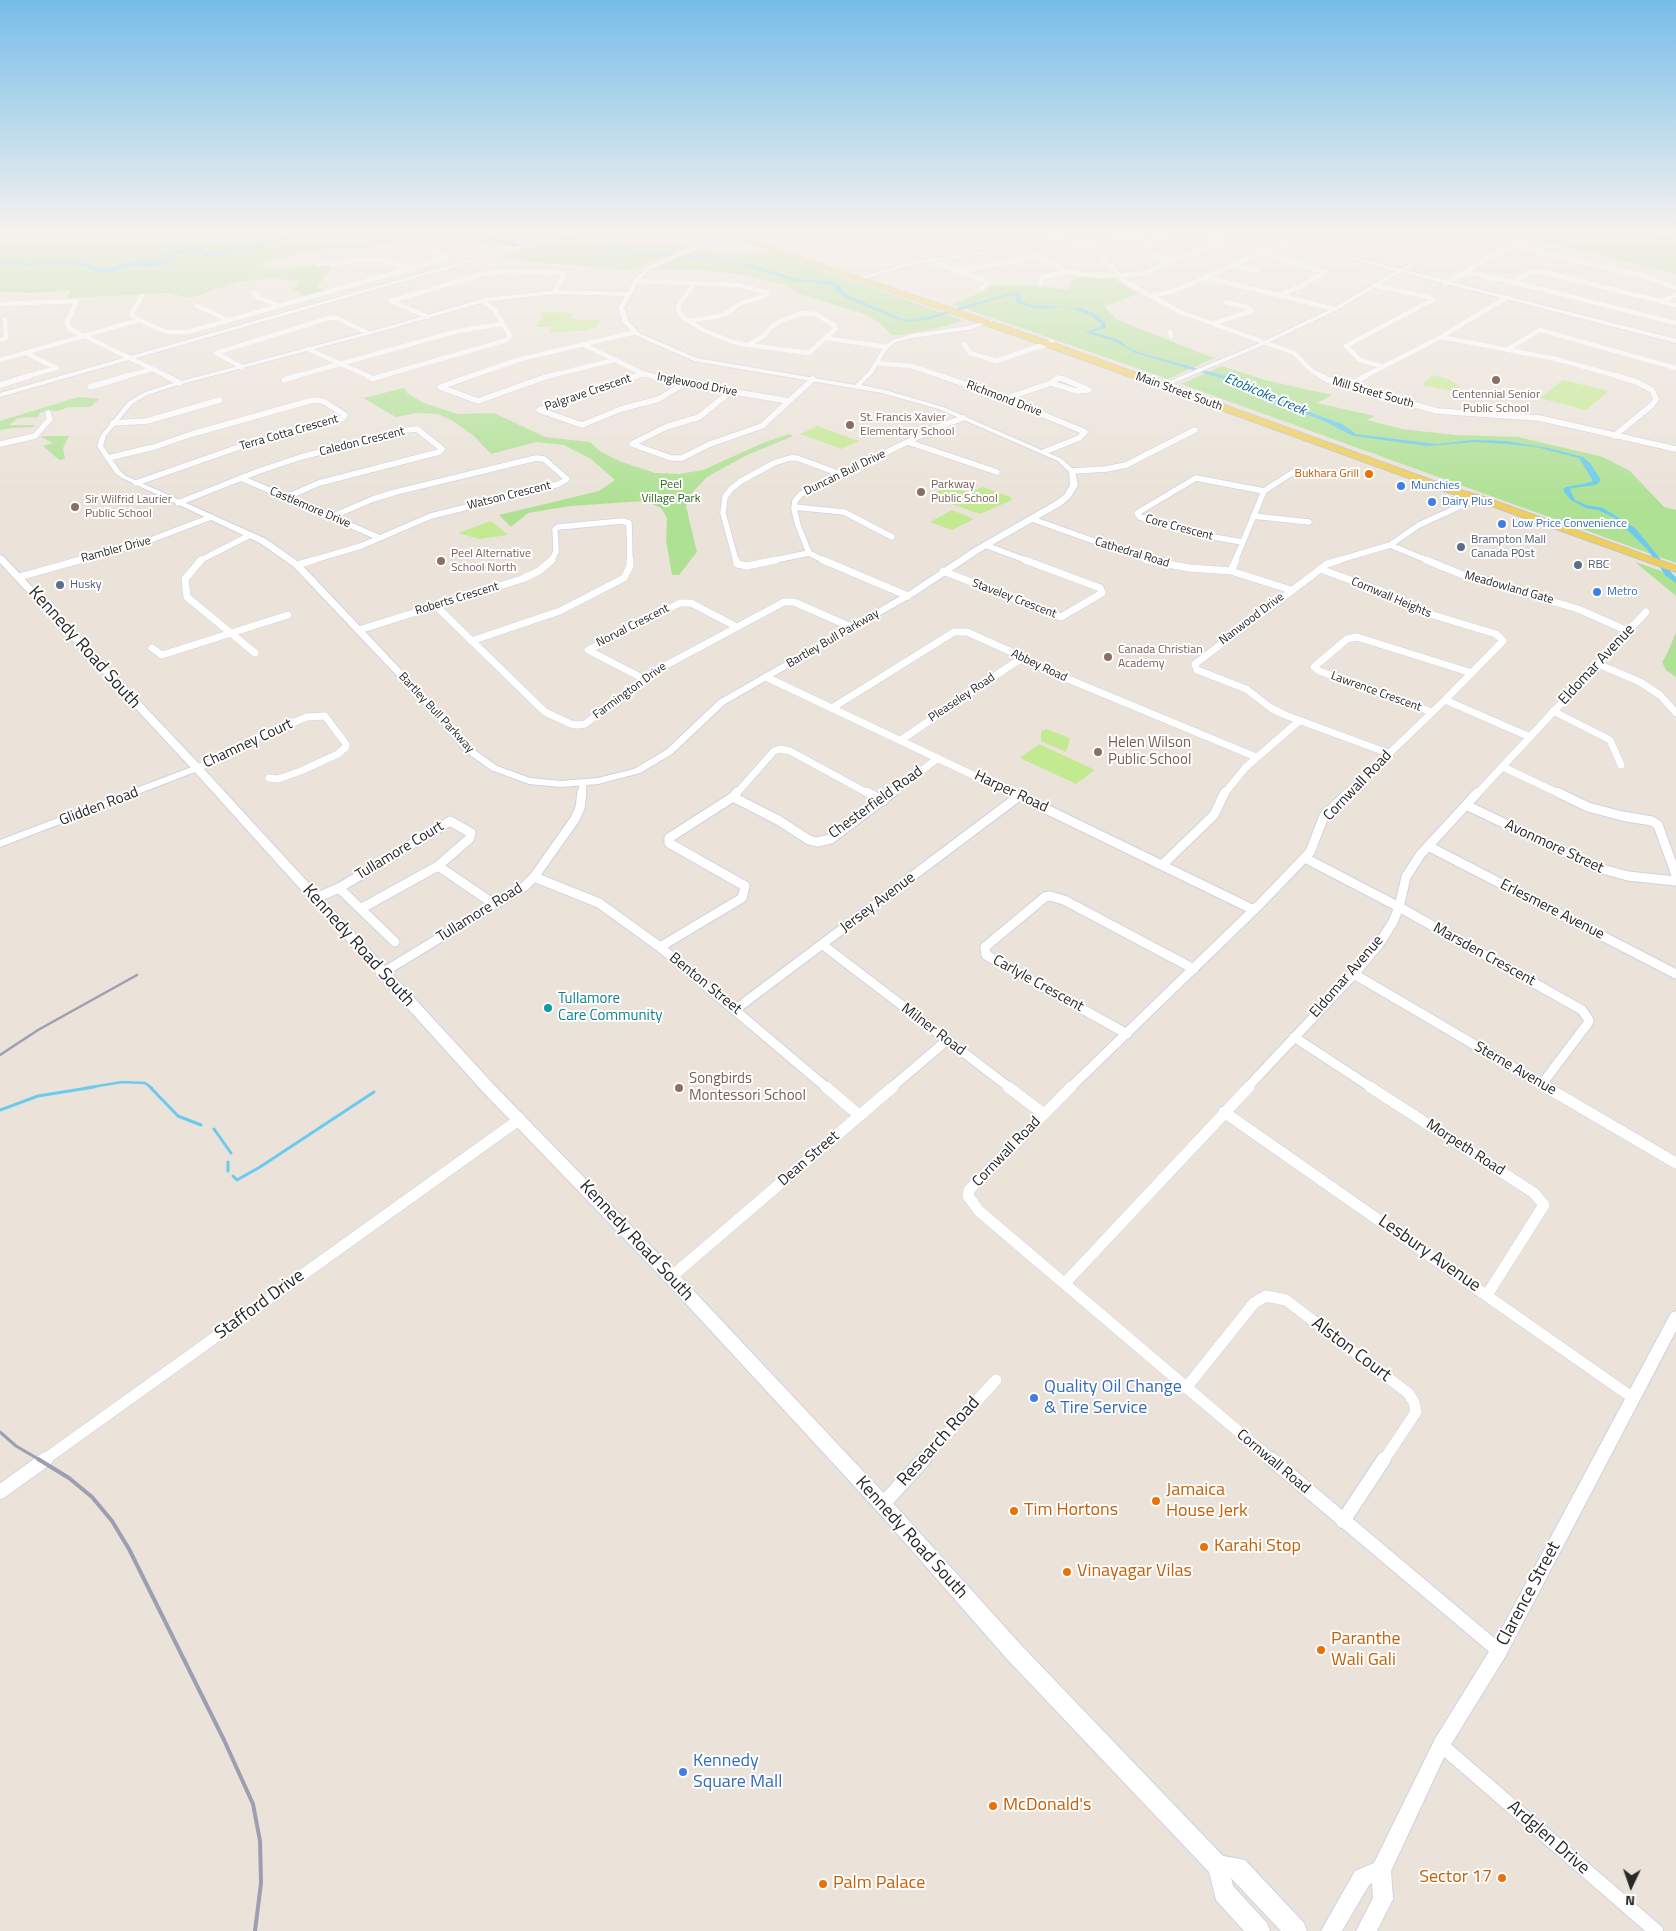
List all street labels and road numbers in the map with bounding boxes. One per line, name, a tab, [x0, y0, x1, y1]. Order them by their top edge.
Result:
street label: Inglewood Drive	[656, 370, 738, 400]
street label: Main Street South	[1134, 370, 1224, 414]
street label: Palgrave Crescent	[543, 371, 633, 415]
street label: Mill Street South	[1330, 374, 1416, 412]
street label: Richmond Drive	[964, 378, 1044, 420]
street label: Terra Cotta Crescent	[238, 412, 340, 454]
street label: Caledon Crescent	[318, 424, 406, 460]
street label: Duncan Bull Drive	[802, 447, 888, 499]
street label: Watson Crescent	[466, 479, 552, 513]
street label: Castlemore Drive	[267, 484, 353, 532]
street label: Core Crescent	[1144, 512, 1214, 544]
street label: Rambler Drive	[80, 534, 152, 566]
street label: Cathedral Road	[1093, 535, 1171, 571]
street label: Meadowland Gate	[1463, 568, 1555, 608]
street label: Cornwall Heights	[1349, 575, 1433, 621]
street label: Staveley Crescent	[970, 576, 1058, 622]
street label: Roberts Crescent	[414, 579, 500, 619]
street label: Kennedy Road South	[23, 582, 145, 714]
street label: Nanwood Drive	[1217, 590, 1287, 648]
street label: Norval Crescent	[594, 602, 672, 650]
street label: Bartley Bull Parkway	[784, 607, 882, 671]
street label: Eldomar Avenue	[1555, 621, 1639, 709]
street label: Abbey Road	[1009, 647, 1069, 685]
street label: Farmington Drive	[590, 660, 670, 722]
street label: Lawrence Crescent	[1329, 669, 1423, 715]
street label: Bartley Bull Parkway	[395, 670, 477, 756]
street label: Pleaseley Road	[926, 671, 998, 725]
street label: Chamney Court	[200, 715, 296, 773]
street label: Cornwall Road	[1320, 747, 1396, 825]
street label: Chesterfield Road	[825, 763, 927, 843]
street label: Harper Road	[971, 767, 1051, 817]
street label: Glidden Road	[57, 784, 141, 830]
street label: Avonmore Street	[1502, 816, 1606, 878]
street label: Tullamore Court	[353, 818, 447, 884]
street label: Jersey Avenue	[837, 869, 919, 937]
street label: Erlesmere Avenue	[1497, 876, 1607, 944]
street label: Tullamore Road	[434, 879, 526, 947]
street label: Kennedy Road South	[297, 880, 419, 1012]
street label: Marsden Crescent	[1430, 919, 1538, 991]
street label: Eldomar Avenue	[1306, 932, 1388, 1022]
street label: Benton Street	[665, 949, 745, 1019]
street label: Carlyle Crescent	[990, 952, 1086, 1016]
street label: Milner Road	[897, 1000, 969, 1060]
street label: Sterne Avenue	[1471, 1038, 1559, 1100]
street label: Cornwall Road	[969, 1113, 1045, 1191]
street label: Morpeth Road	[1422, 1116, 1508, 1180]
street label: Dean Street	[775, 1128, 843, 1190]
street label: Kennedy Road South	[574, 1176, 698, 1306]
street label: Lesbury Avenue	[1374, 1211, 1484, 1297]
street label: Stafford Drive	[211, 1265, 309, 1345]
street label: Alston Court	[1307, 1313, 1395, 1387]
street label: Research Road	[893, 1393, 985, 1491]
street label: Cornwall Road	[1232, 1426, 1314, 1498]
street label: Kennedy Road South	[850, 1472, 972, 1604]
street label: Clarence Street	[1492, 1538, 1566, 1650]
street label: Ardglen Drive	[1503, 1796, 1593, 1880]

